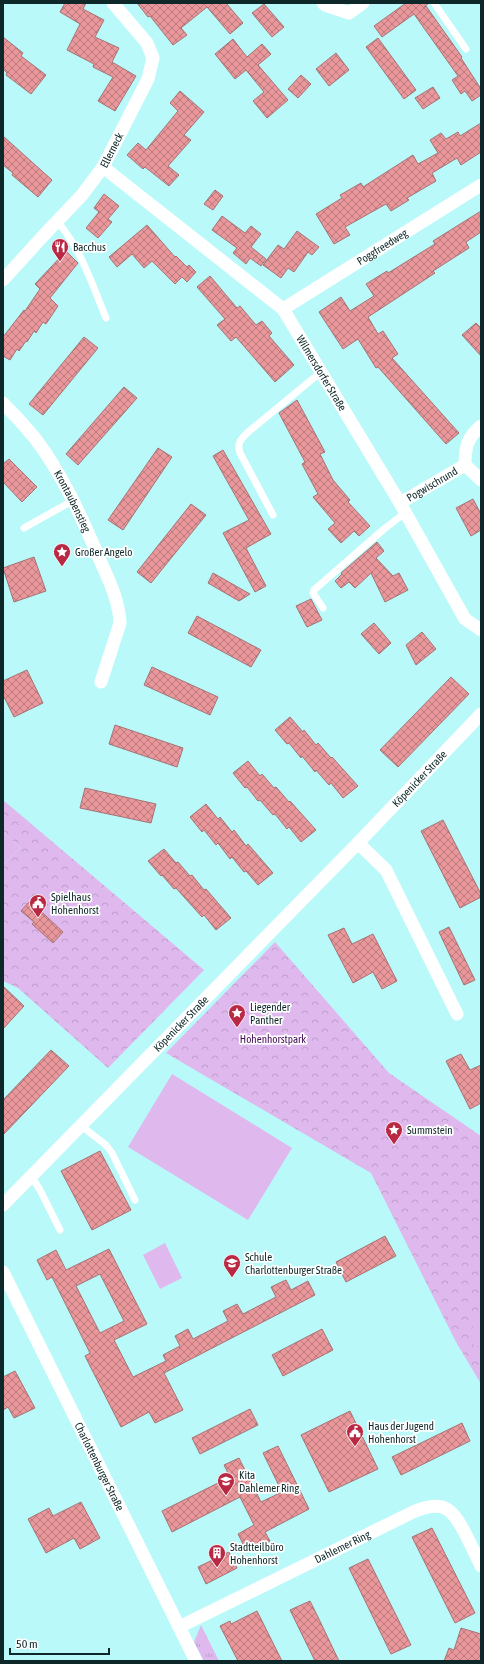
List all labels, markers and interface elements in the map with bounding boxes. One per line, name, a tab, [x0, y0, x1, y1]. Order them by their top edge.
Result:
street label: Ellerneck	[98, 130, 126, 170]
street label: Poggfreedweg	[355, 226, 410, 267]
restaurant icon: Bacchus	[50, 237, 70, 262]
place label: Bacchus	[73, 241, 106, 253]
street label: Wilmersdorfer Straße	[294, 333, 349, 413]
street label: Pogwischrund	[404, 465, 459, 504]
street label: Krontaubenstieg	[52, 468, 93, 534]
place icon: Großer Angelo	[52, 542, 72, 567]
place label: Großer Angelo	[75, 546, 132, 558]
street label: Köpenicker Straße	[390, 748, 449, 809]
place label: Spielhaus Hohenhorst	[51, 891, 99, 916]
public building icon: Spielhaus Hohenhorst	[28, 893, 48, 918]
street label: Köpenicker Straße	[151, 993, 211, 1054]
place label: Liegender Panther	[250, 1001, 291, 1026]
place icon: Liegender Panther	[227, 1003, 247, 1028]
park label: Hohenhorstpark	[240, 1033, 306, 1045]
place icon: Summstein	[384, 1120, 404, 1145]
place label: Summstein	[407, 1124, 453, 1136]
place label: Schule Charlottenburger Straße	[245, 1251, 342, 1276]
school or university icon: Schule Charlottenburger Straße	[222, 1253, 242, 1278]
street label: Charlottenburger Straße	[72, 1420, 126, 1513]
place label: Haus der Jugend Hohenhorst	[368, 1420, 434, 1445]
public building icon: Haus der Jugend Hohenhorst	[345, 1422, 365, 1447]
place label: Kita Dahlemer Ring	[239, 1469, 299, 1494]
school or university icon: Kita Dahlemer Ring	[216, 1471, 236, 1496]
street label: Dahlemer Ring	[313, 1528, 372, 1565]
place label: Stadtteilbüro Hohenhorst	[230, 1541, 284, 1566]
building icon: Stadtteilbüro Hohenhorst	[207, 1543, 227, 1568]
scale bar	[10, 1630, 109, 1656]
text: 50 m	[16, 1637, 38, 1651]

